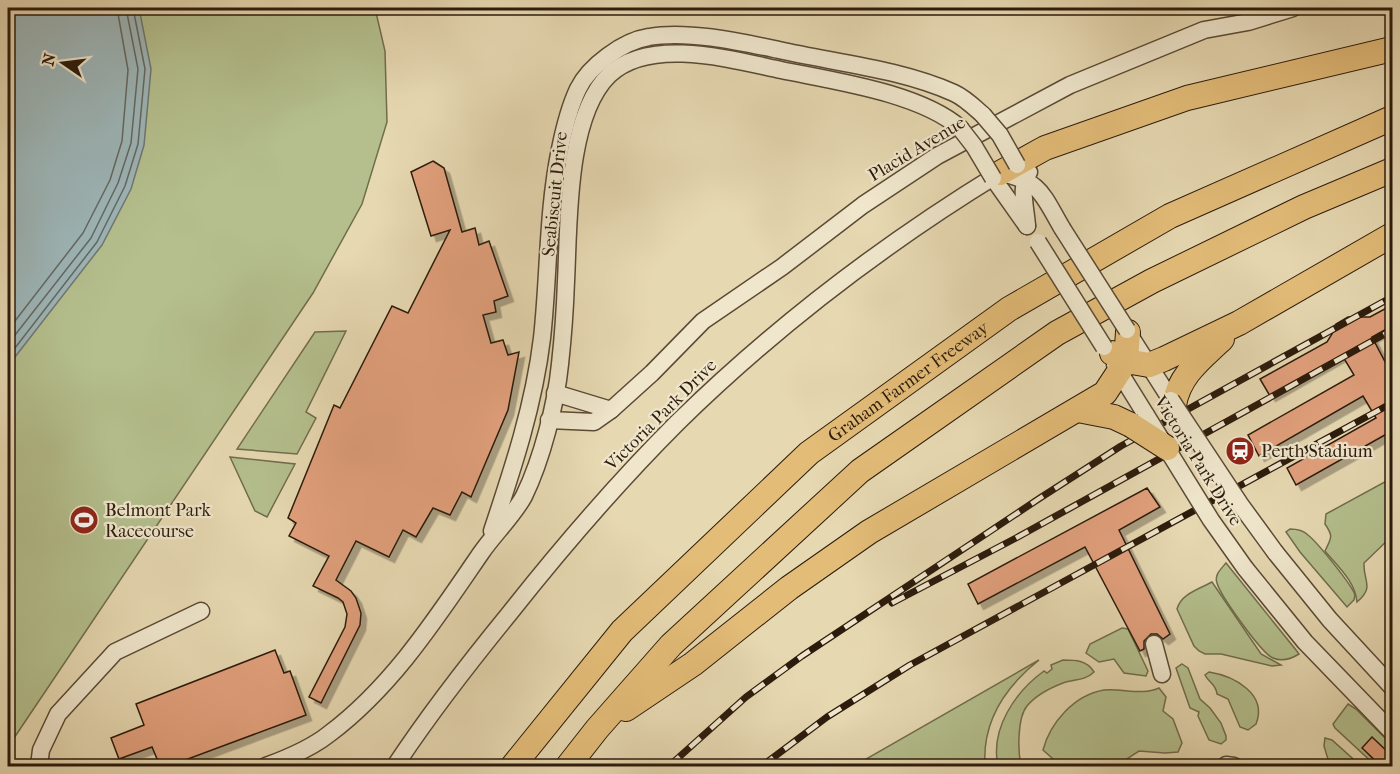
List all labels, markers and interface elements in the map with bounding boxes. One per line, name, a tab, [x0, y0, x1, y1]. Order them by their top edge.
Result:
north arrow	[33, 33, 93, 93]
text: N	[38, 50, 60, 68]
street label: Placid Avenue	[865, 112, 969, 186]
street label: Seabiscuit Drive	[538, 130, 572, 257]
street label: Graham Farmer Freeway	[824, 316, 994, 446]
street label: Victoria Park Drive	[600, 355, 721, 476]
street label: Victoria Park Drive	[1149, 391, 1246, 530]
station icon: Perth Stadium	[1224, 435, 1256, 467]
place label: Perth Stadium	[1261, 441, 1373, 462]
place label: Belmont Park Racecourse	[105, 500, 212, 542]
sports icon: Belmont Park Racecourse	[68, 504, 100, 536]

